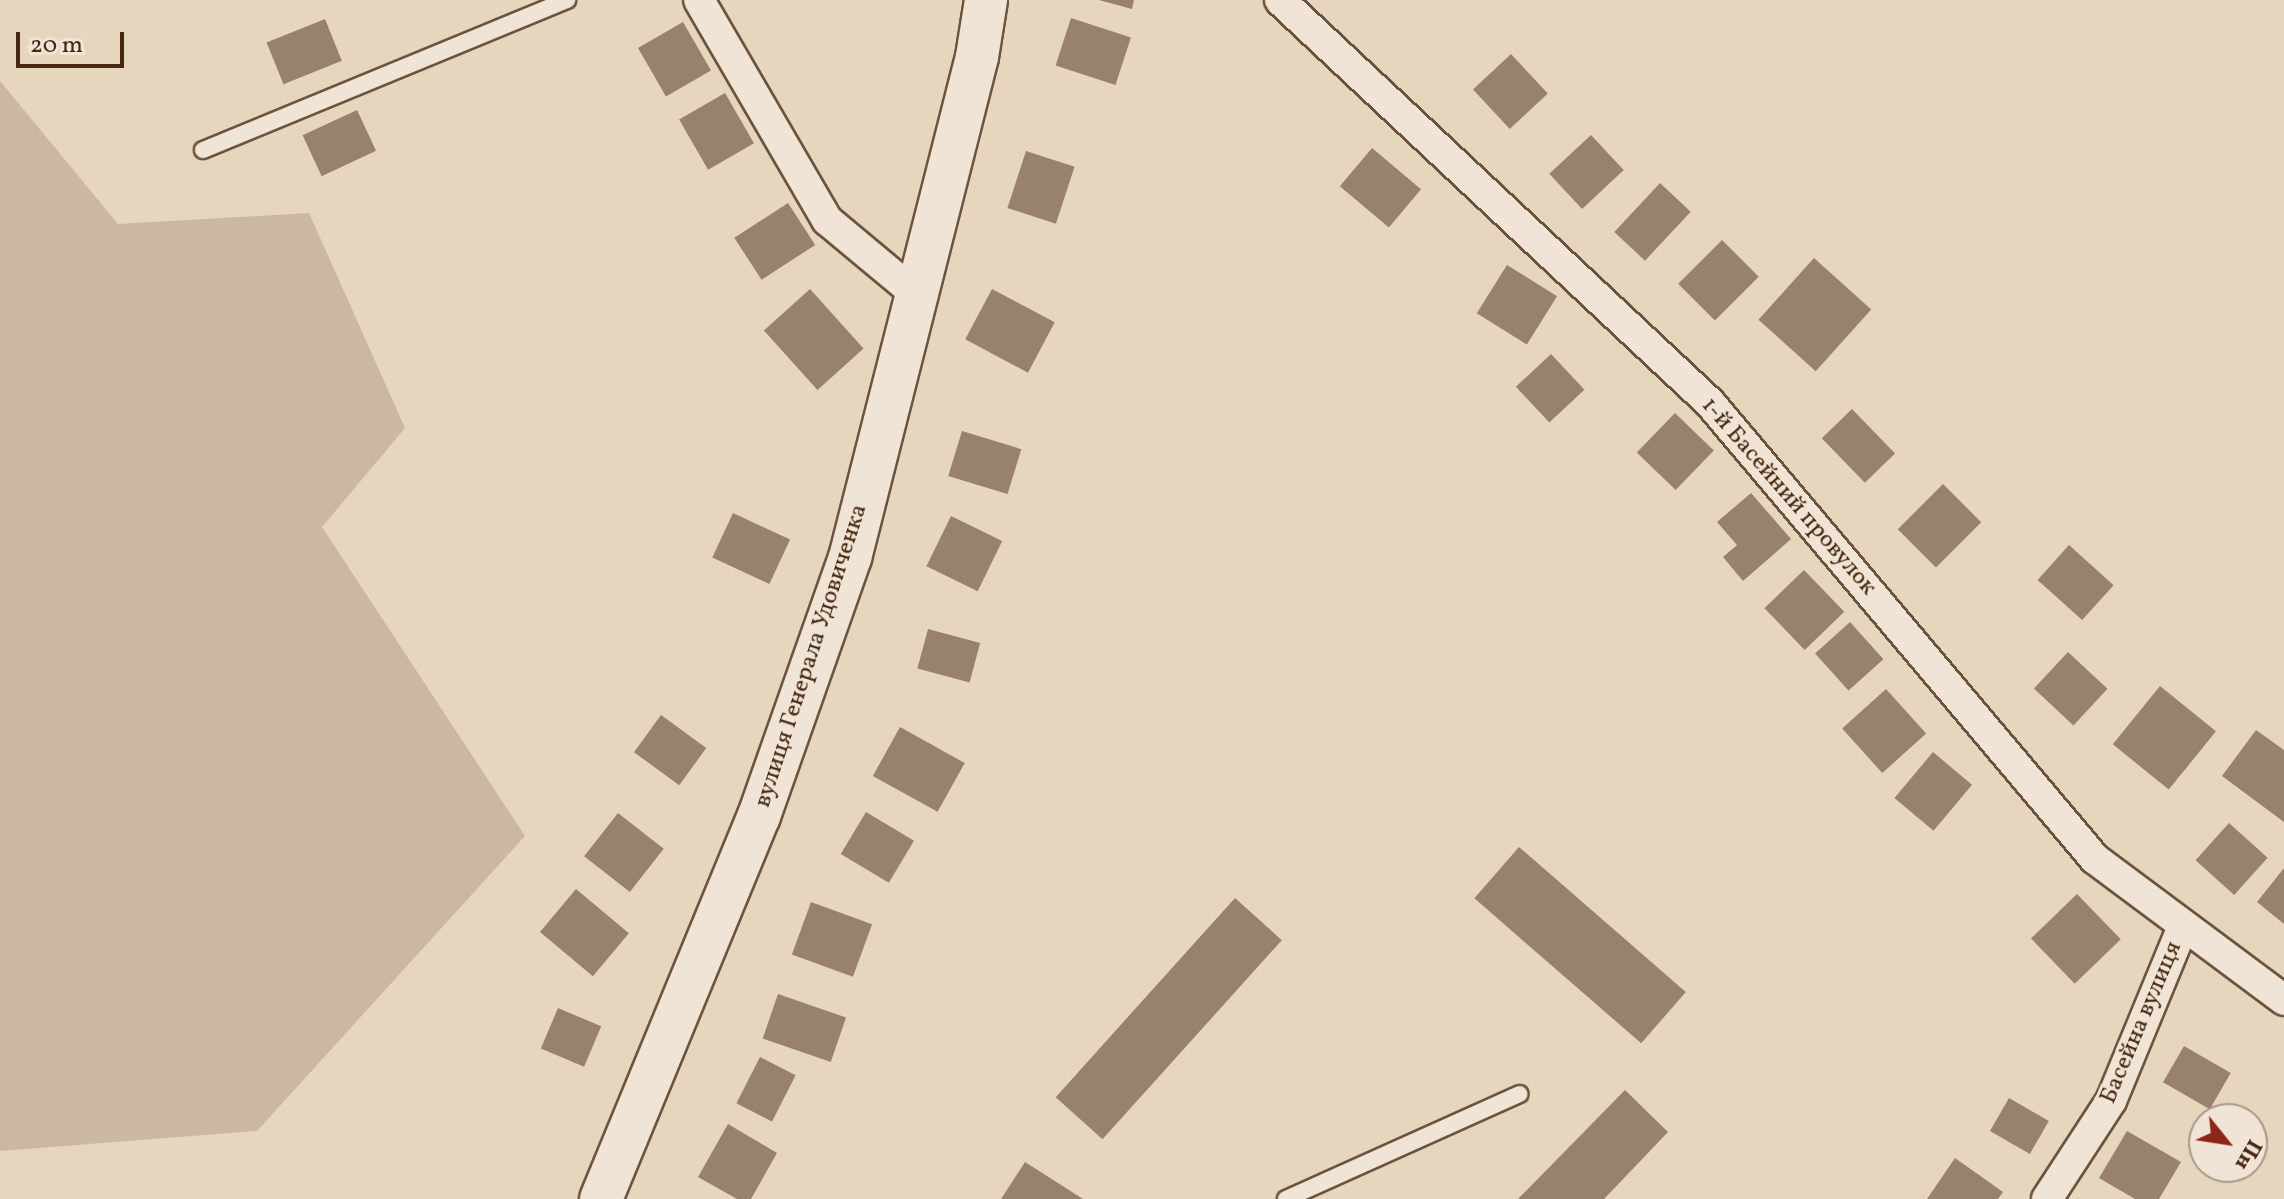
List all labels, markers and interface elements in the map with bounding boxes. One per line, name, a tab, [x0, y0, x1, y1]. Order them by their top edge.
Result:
scale bar	[20, 16, 128, 66]
text: 20 m	[30, 29, 83, 63]
street label: 1-й Басейний провулок	[1694, 392, 1882, 602]
street label: вулиця Генерала Удовиченка	[749, 501, 875, 811]
street label: Басейна вулиця	[2095, 938, 2189, 1108]
north arrow	[2188, 1103, 2268, 1183]
text: Пн	[2226, 1133, 2269, 1176]

